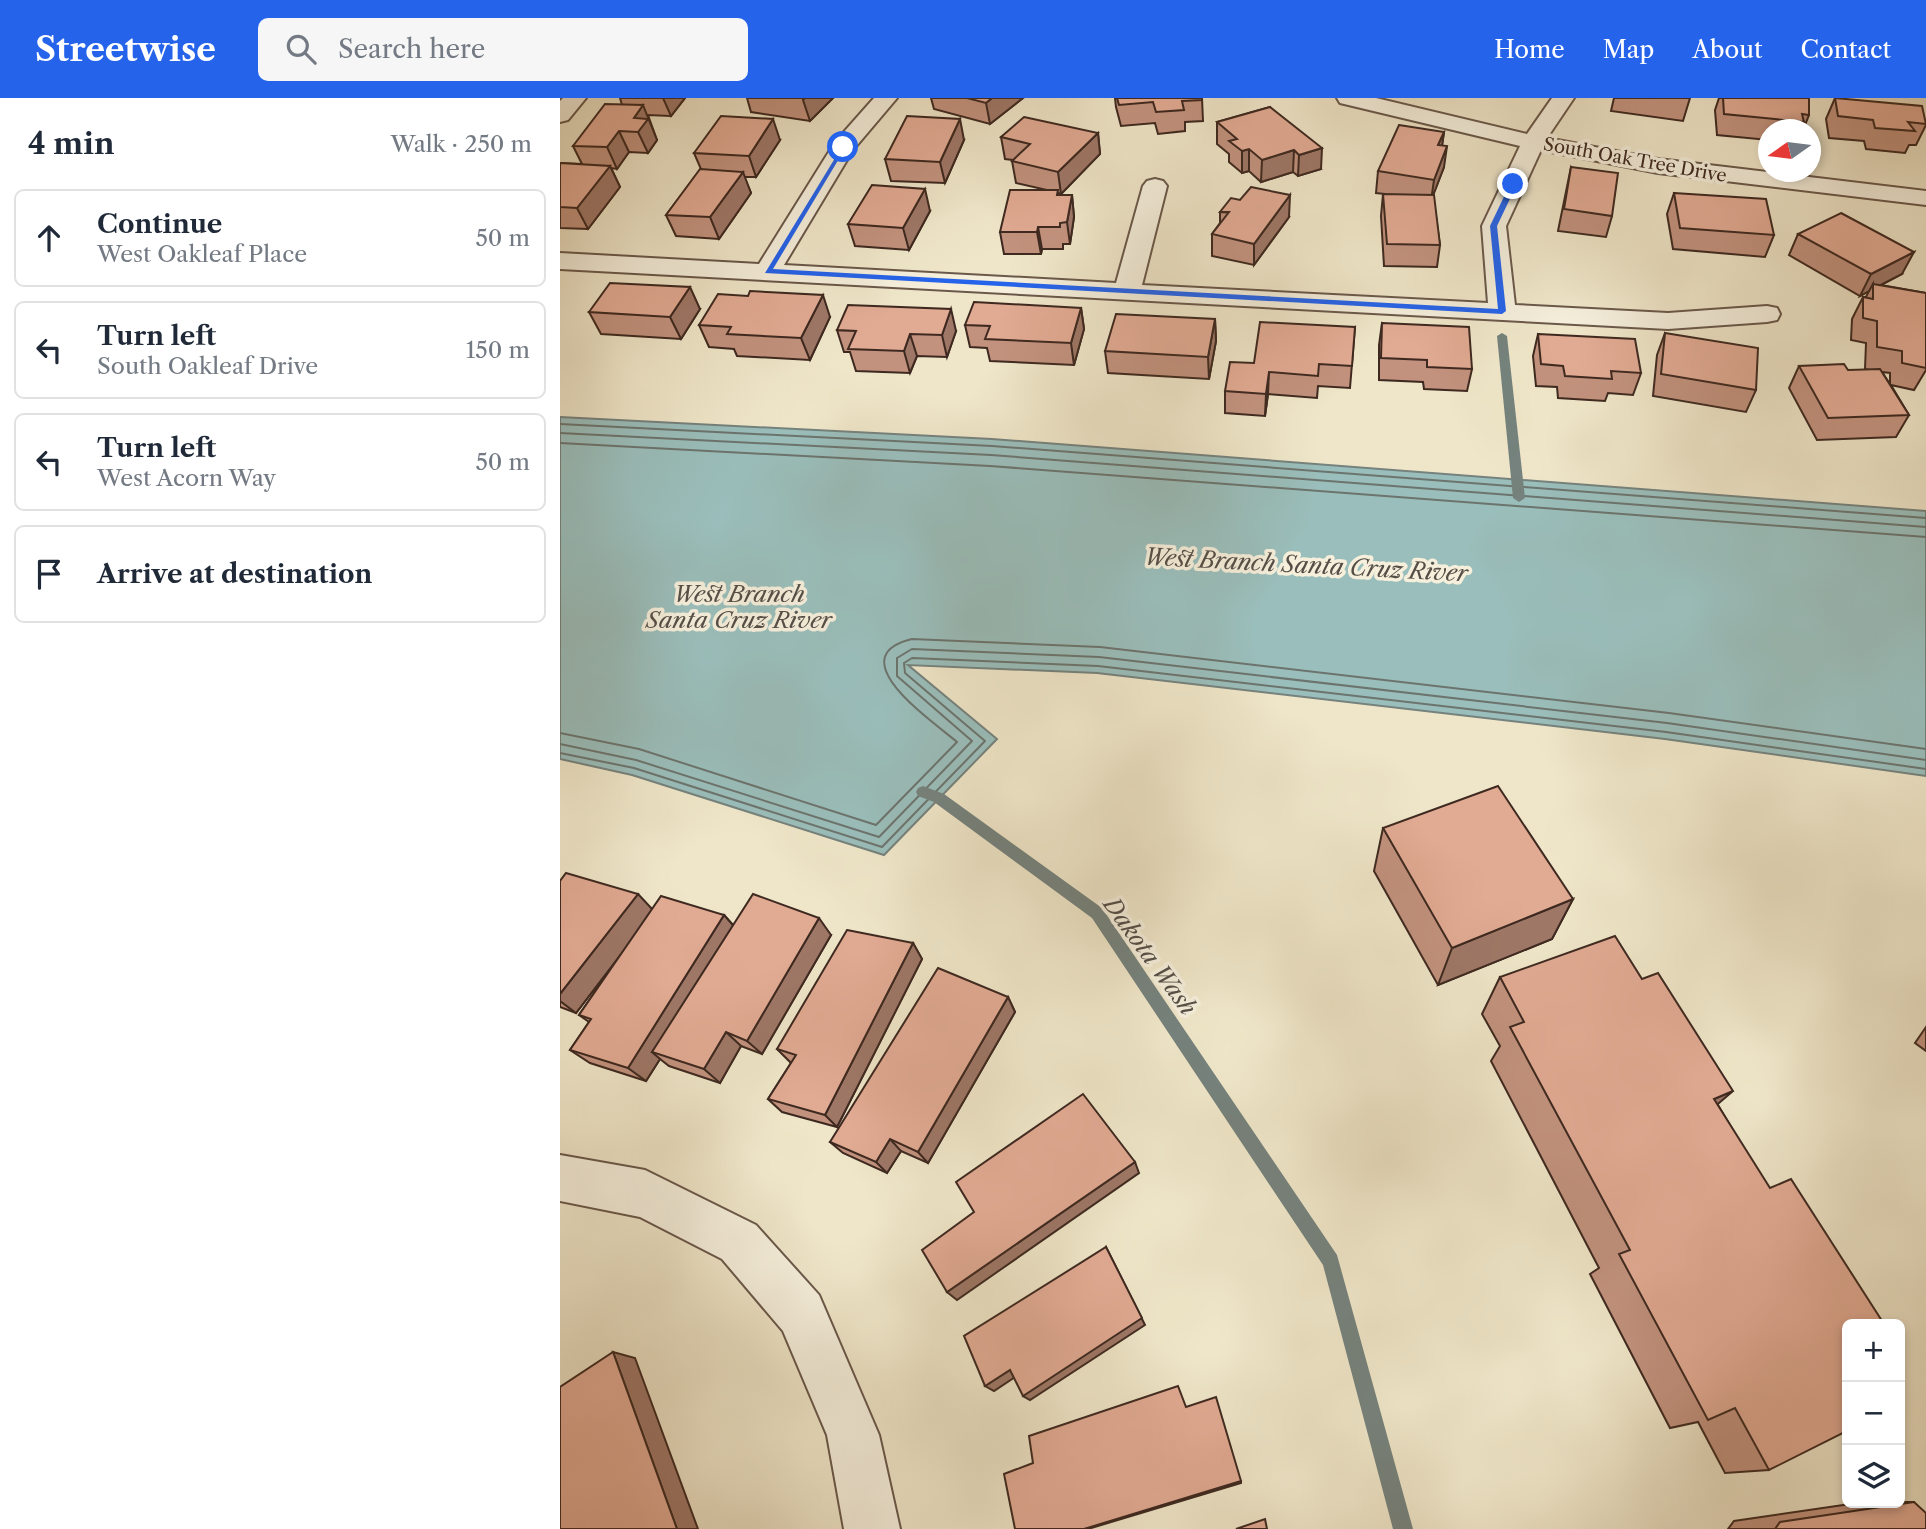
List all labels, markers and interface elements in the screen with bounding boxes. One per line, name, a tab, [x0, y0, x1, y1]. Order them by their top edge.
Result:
search box	[258, 18, 748, 81]
text: Streetwise	[35, 29, 216, 70]
icon: search	[282, 30, 320, 68]
text: Search here	[338, 33, 485, 65]
text: Home	[1494, 35, 1565, 64]
text: Map	[1603, 35, 1654, 64]
text: About	[1692, 35, 1763, 64]
text: Contact	[1801, 35, 1891, 64]
north arrow	[1758, 119, 1821, 182]
text: 4 min	[28, 125, 114, 162]
text: Walk · 250 m	[391, 130, 532, 158]
route start	[827, 131, 858, 162]
street label: South Oak Tree Drive	[1542, 133, 1728, 187]
route end	[1497, 168, 1528, 199]
text: Continue	[97, 208, 222, 240]
icon: ahead	[30, 219, 68, 257]
text: 50 m	[475, 224, 530, 252]
text: West Oakleaf Place	[97, 240, 307, 268]
text: Turn left	[97, 320, 216, 352]
icon: left	[30, 331, 68, 369]
text: 150 m	[466, 336, 530, 364]
text: South Oakleaf Drive	[97, 352, 318, 380]
text: Turn left	[97, 432, 216, 464]
icon: left	[30, 443, 68, 481]
text: 50 m	[475, 448, 530, 476]
text: West Acorn Way	[97, 464, 276, 492]
water label: West Branch Santa Cruz River	[1143, 543, 1470, 588]
icon: arrive	[30, 555, 68, 593]
text: Arrive at destination	[97, 558, 372, 590]
water label: West Branch Santa Cruz River	[644, 580, 833, 634]
water label: Dakota Wash	[1096, 890, 1202, 1021]
map controls	[1842, 1319, 1905, 1508]
button: +	[1842, 1319, 1905, 1382]
button: −	[1842, 1382, 1905, 1445]
button: layers	[1842, 1445, 1905, 1508]

